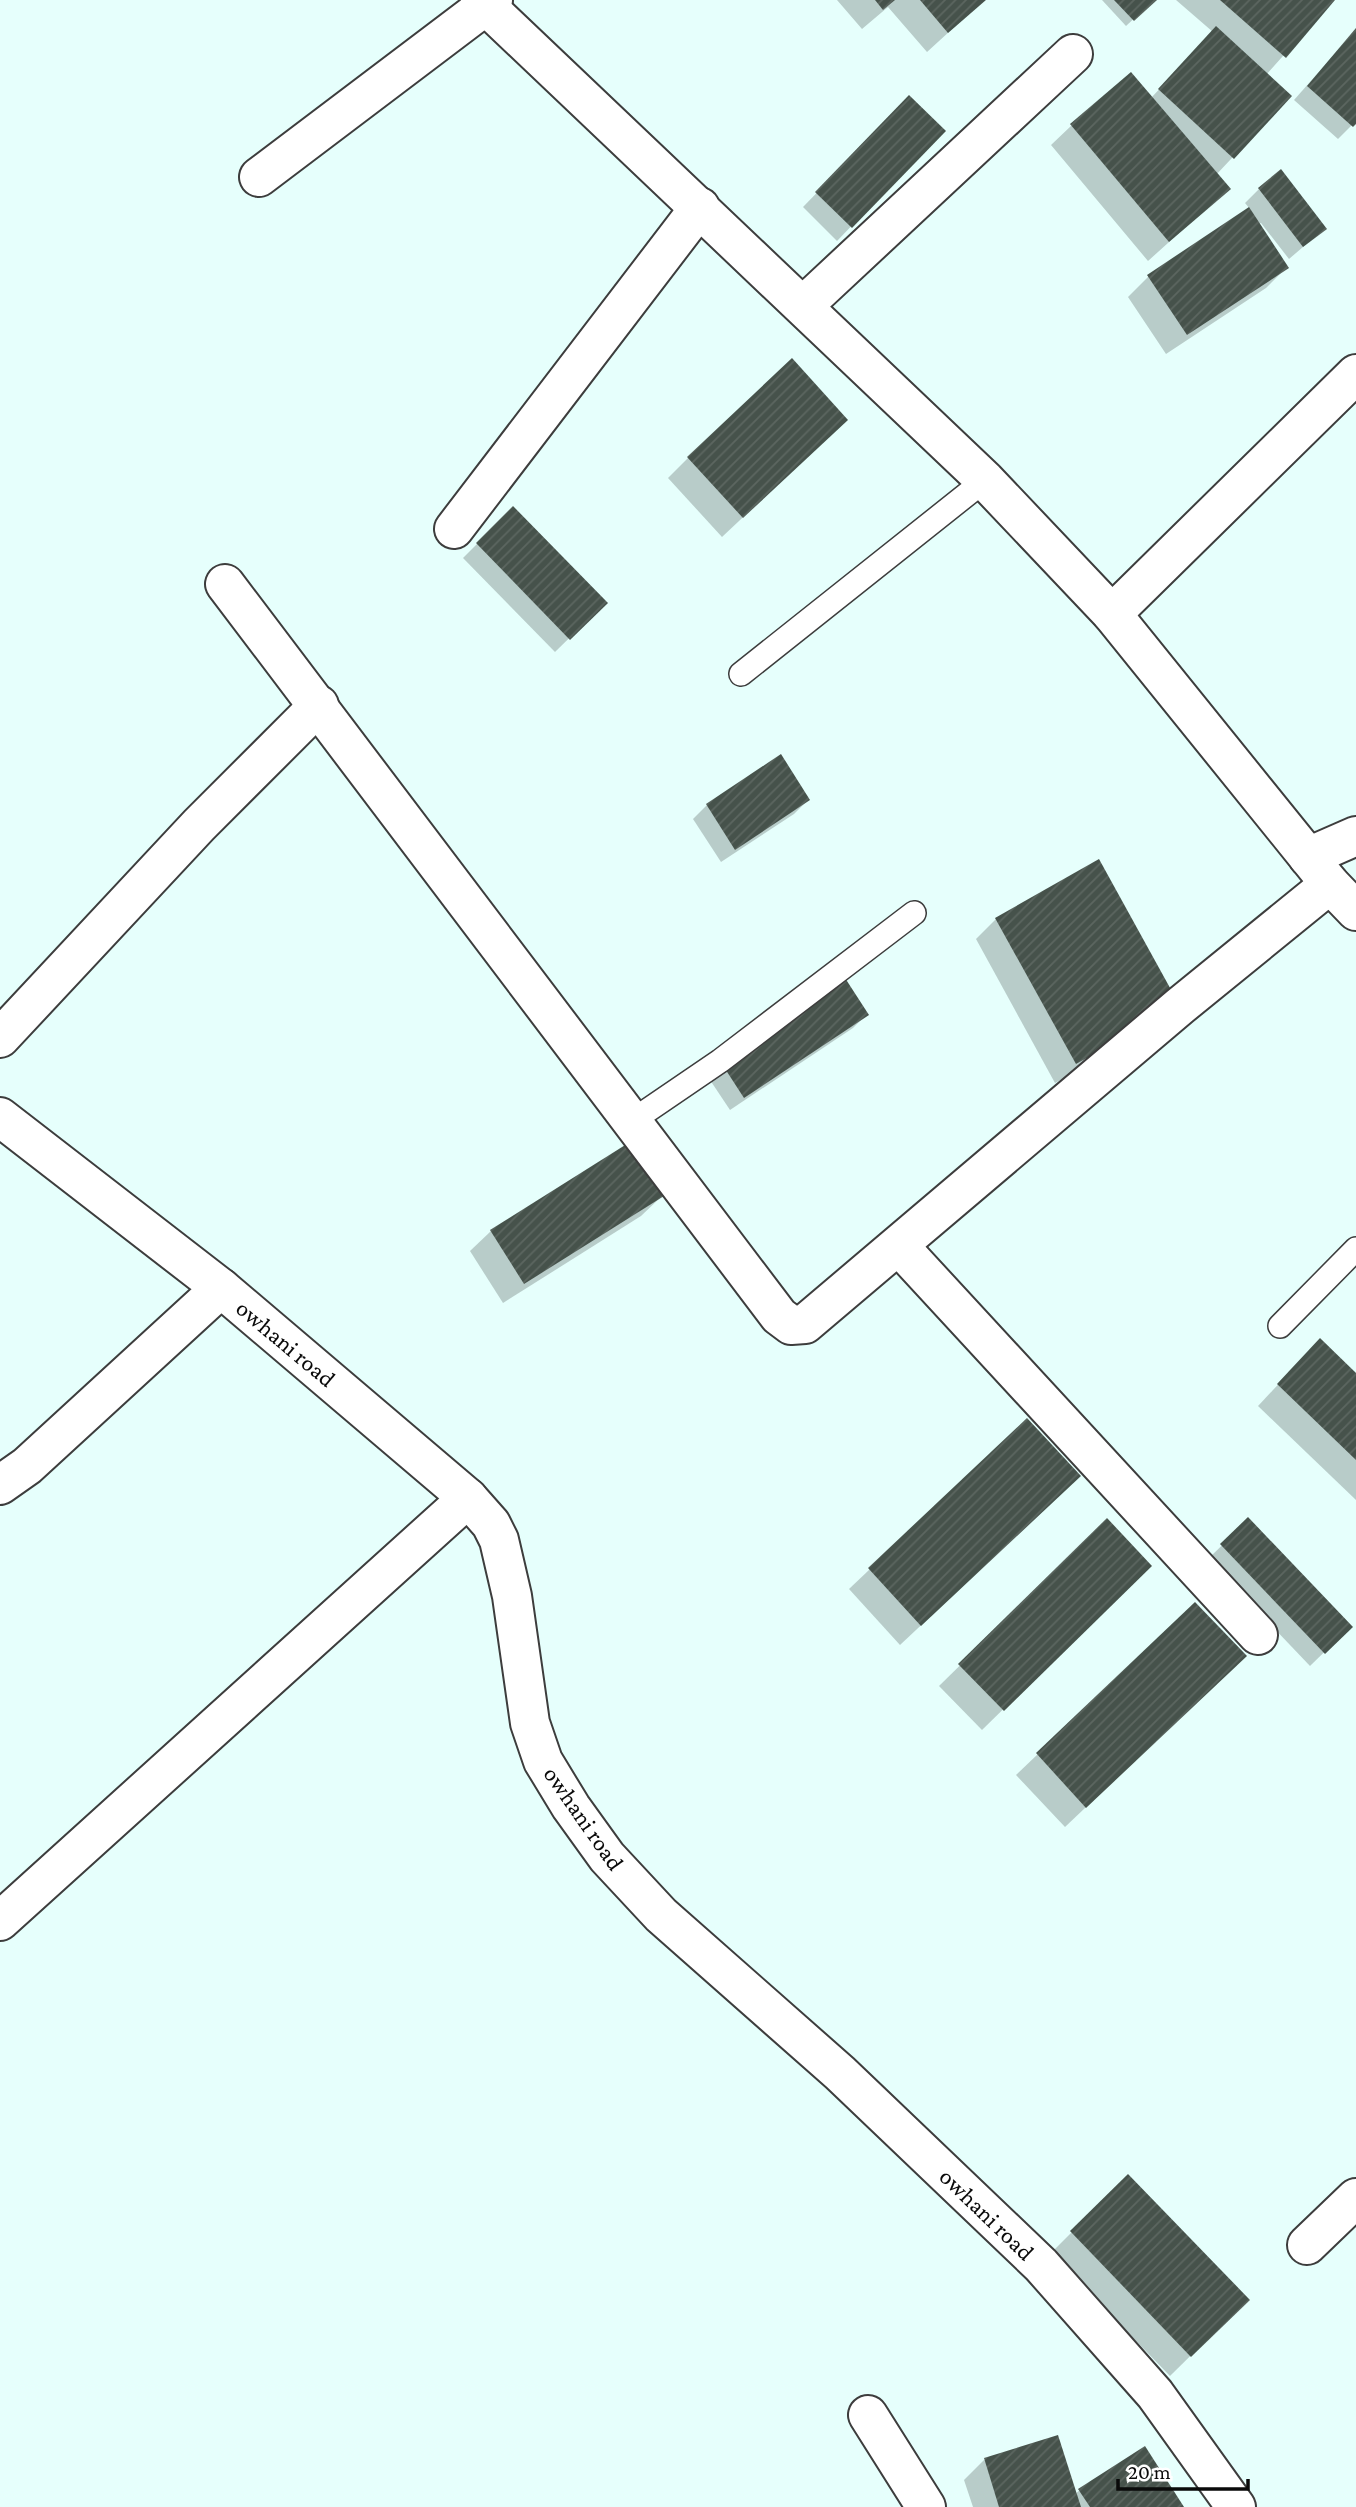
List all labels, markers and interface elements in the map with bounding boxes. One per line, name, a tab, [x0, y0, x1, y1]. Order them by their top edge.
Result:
street label: owhani road	[231, 1294, 341, 1392]
street label: owhani road	[538, 1761, 630, 1876]
street label: owhani road	[934, 2162, 1040, 2266]
scale bar	[1118, 2448, 1248, 2492]
text: 20 m	[1128, 2460, 1171, 2484]

